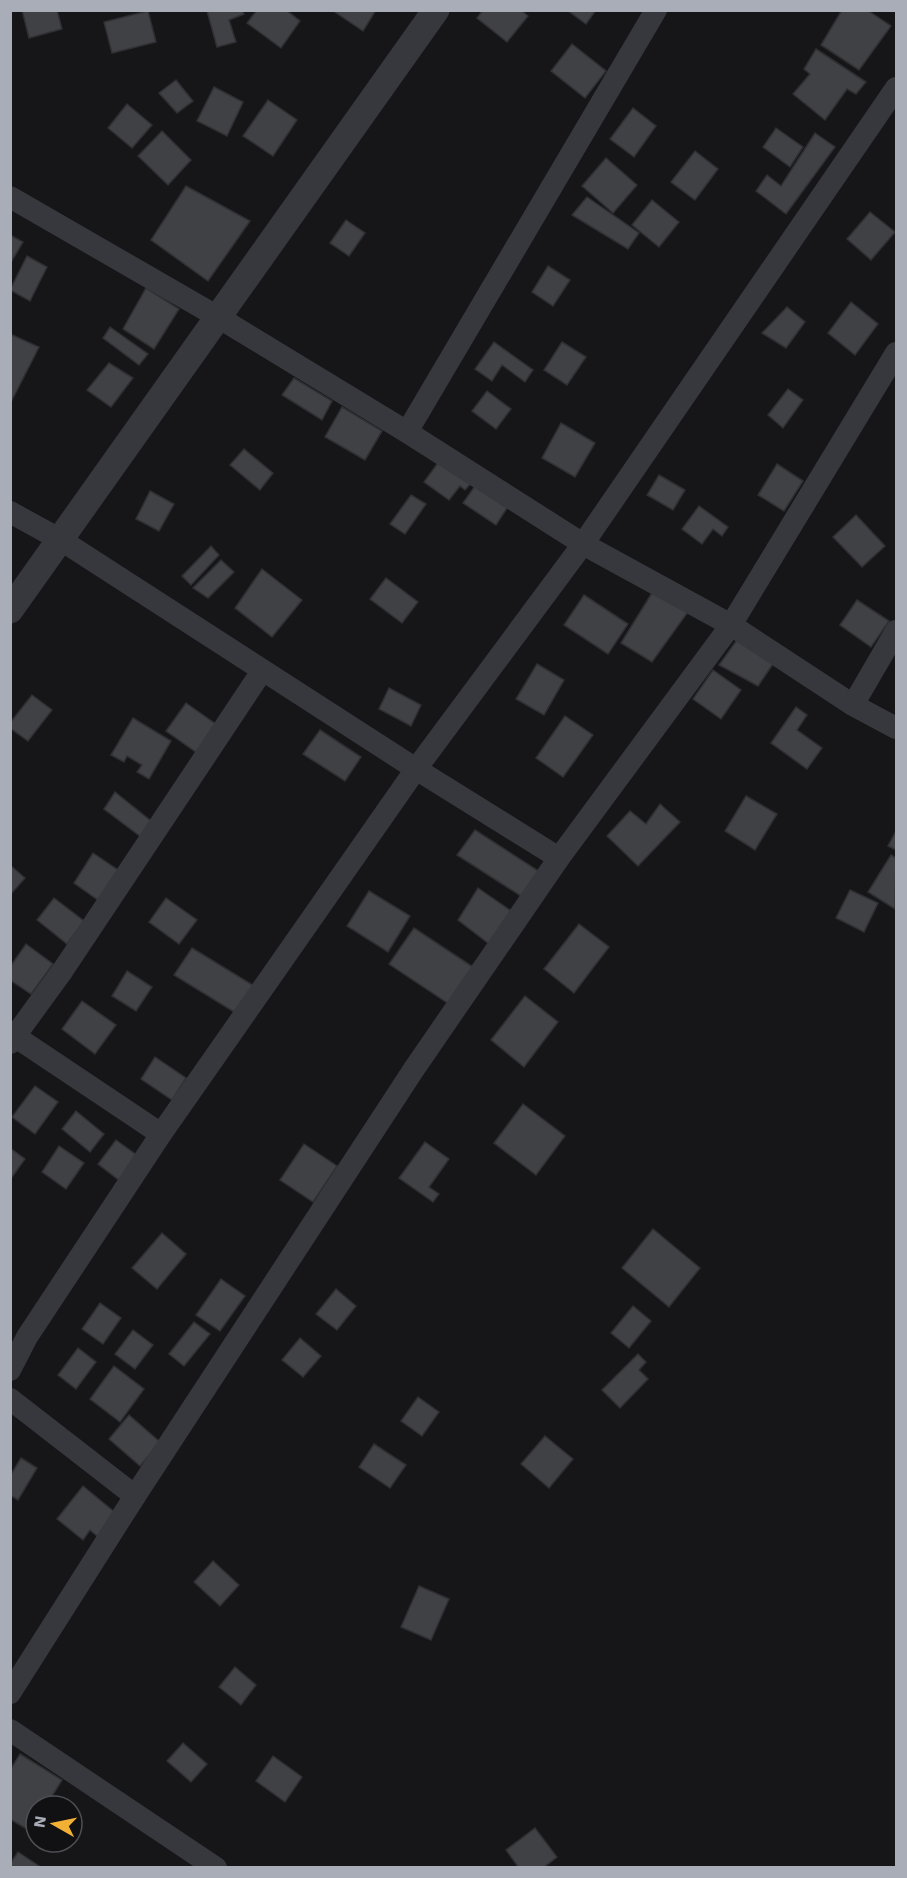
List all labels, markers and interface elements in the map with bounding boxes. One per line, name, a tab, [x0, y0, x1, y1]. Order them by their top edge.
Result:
north arrow	[24, 1794, 84, 1854]
text: N	[29, 1814, 50, 1829]

